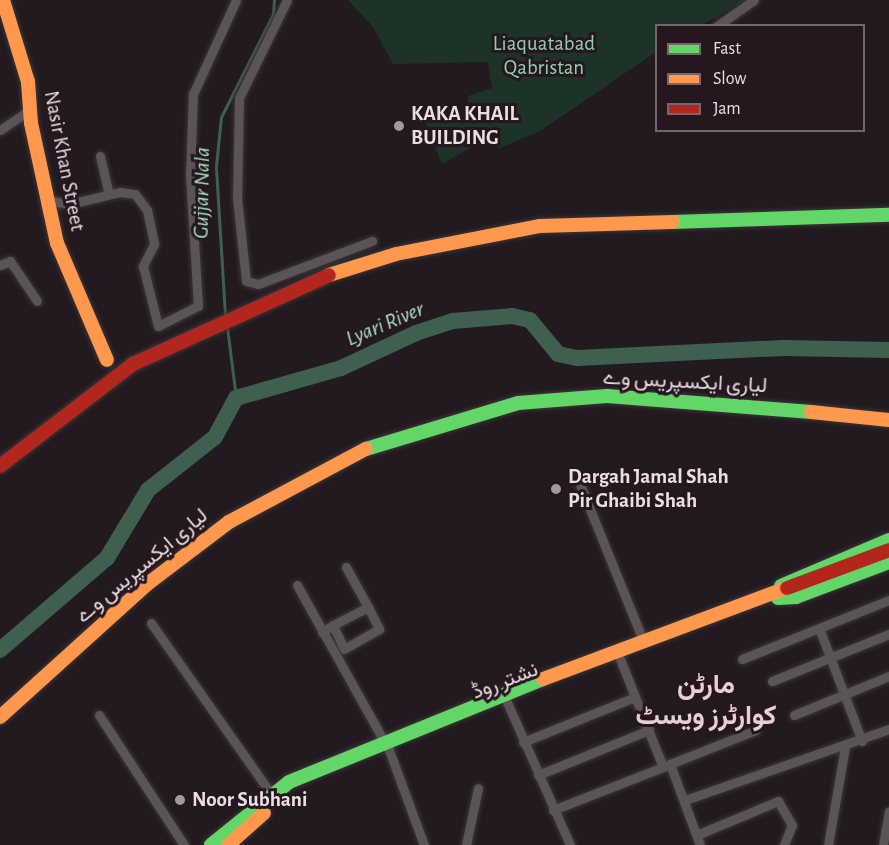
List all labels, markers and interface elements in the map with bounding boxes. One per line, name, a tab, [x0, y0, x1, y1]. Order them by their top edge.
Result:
legend	[655, 24, 865, 132]
park label: Liaquatabad Qabristan	[493, 31, 595, 81]
text: Fast	[713, 40, 741, 58]
text: Slow	[713, 70, 746, 88]
street label: Nasir Khan Street	[38, 89, 90, 233]
text: Jam	[713, 100, 741, 118]
place label: KAKA KHAIL BUILDING	[411, 101, 519, 151]
marker: KAKA KHAIL BUILDING	[392, 119, 406, 133]
water label: Gujjar Nala	[188, 147, 216, 239]
water label: Lyari River	[342, 296, 428, 352]
street label: لیاری ایکسپریس وے	[602, 365, 768, 399]
place label: Dargah Jamal Shah Pir Ghaibi Shah	[568, 464, 729, 514]
marker: Dargah Jamal Shah Pir Ghaibi Shah	[549, 482, 563, 496]
street label: لیاری ایکسپریس وے	[71, 503, 213, 629]
street label: نشتر روڈ	[468, 657, 542, 705]
district label: مارٹن کوارٹرز ویسٹ	[635, 668, 777, 731]
place label: Noor Subhani	[192, 787, 307, 813]
marker: Noor Subhani	[173, 793, 187, 807]

